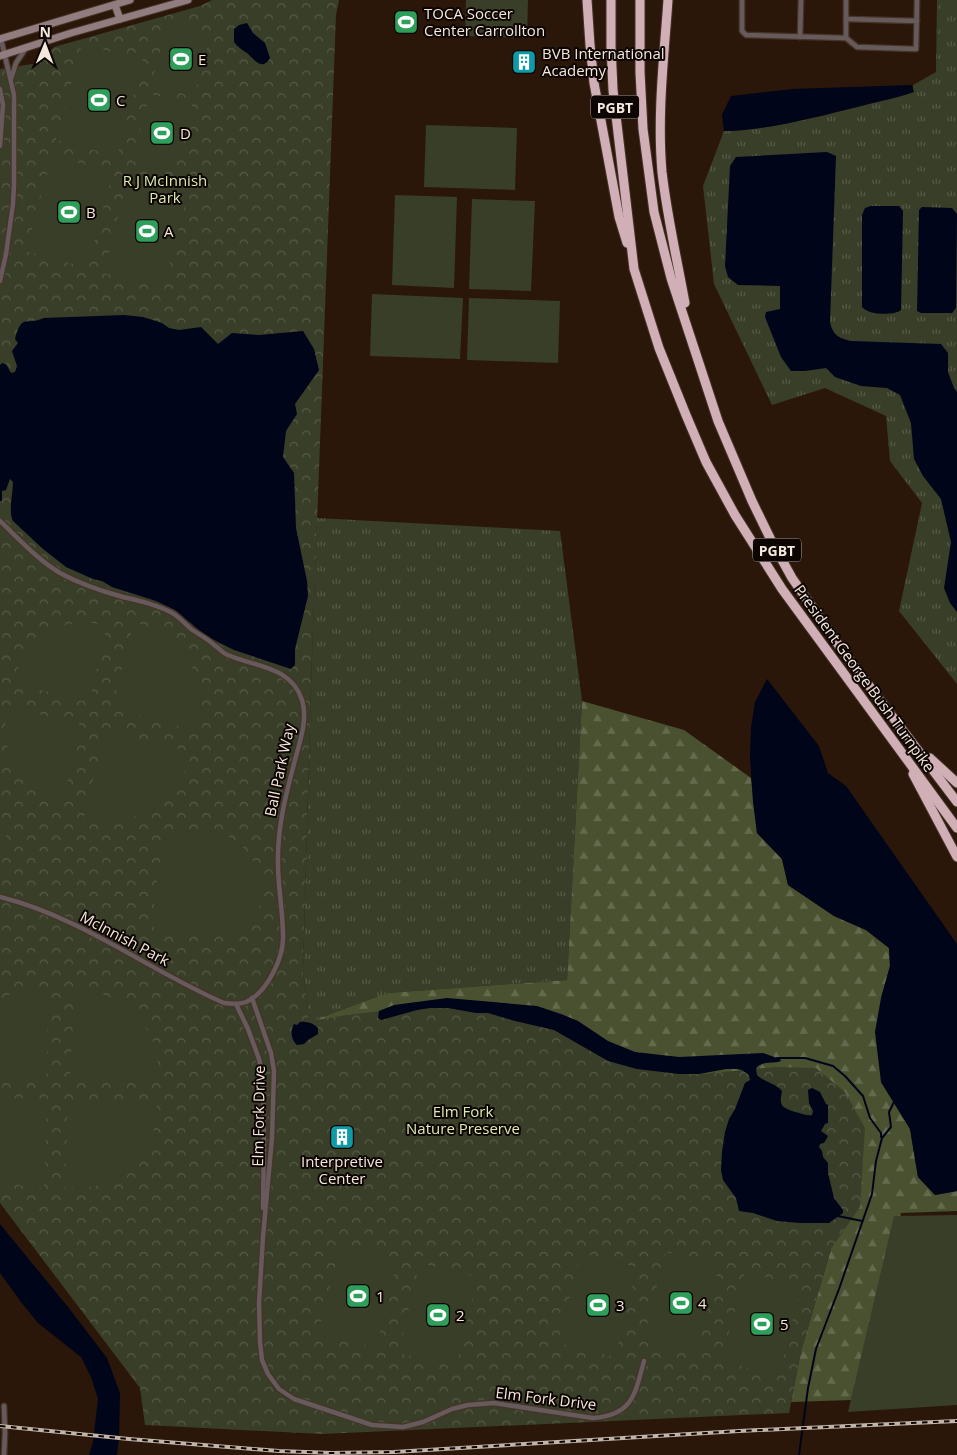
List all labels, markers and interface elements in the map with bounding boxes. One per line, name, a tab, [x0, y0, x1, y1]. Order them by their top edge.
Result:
place label: TOCA Soccer Center Carrollton	[424, 3, 545, 40]
sports icon: TOCA Soccer Center Carrollton	[393, 9, 419, 35]
north arrow	[20, 20, 70, 70]
text: N	[39, 22, 51, 41]
place label: BVB International Academy	[542, 43, 665, 80]
sports icon: E	[168, 46, 194, 72]
place label: E	[198, 49, 206, 69]
building icon: BVB International Academy	[511, 49, 537, 75]
sports icon: C	[86, 87, 112, 113]
place label: C	[116, 90, 125, 110]
road number: PGBT	[591, 95, 639, 118]
sports icon: D	[149, 120, 175, 146]
place label: D	[180, 123, 191, 143]
park label: R J McInnish Park	[123, 170, 207, 207]
sports icon: B	[56, 199, 82, 225]
place label: B	[86, 202, 96, 222]
sports icon: A	[134, 218, 160, 244]
place label: A	[164, 221, 174, 241]
road number: PGBT	[753, 538, 801, 562]
street label: President George Bush Turnpike	[790, 580, 940, 776]
street label: Ball Park Way	[259, 721, 299, 818]
street label: McInnish Park	[77, 906, 173, 970]
street label: Elm Fork Drive	[247, 1065, 269, 1167]
park label: Elm Fork Nature Preserve	[406, 1101, 520, 1138]
building icon: Interpretive Center	[329, 1124, 355, 1150]
place label: Interpretive Center	[301, 1151, 383, 1188]
sports icon: 1	[345, 1283, 371, 1309]
place label: 1	[376, 1286, 385, 1306]
sports icon: 4	[668, 1290, 694, 1316]
sports icon: 3	[585, 1292, 611, 1318]
place label: 4	[698, 1293, 707, 1313]
place label: 3	[616, 1295, 625, 1315]
sports icon: 2	[425, 1302, 451, 1328]
place label: 2	[456, 1305, 465, 1325]
sports icon: 5	[749, 1311, 775, 1337]
place label: 5	[780, 1314, 789, 1334]
street label: Elm Fork Drive	[495, 1382, 597, 1414]

